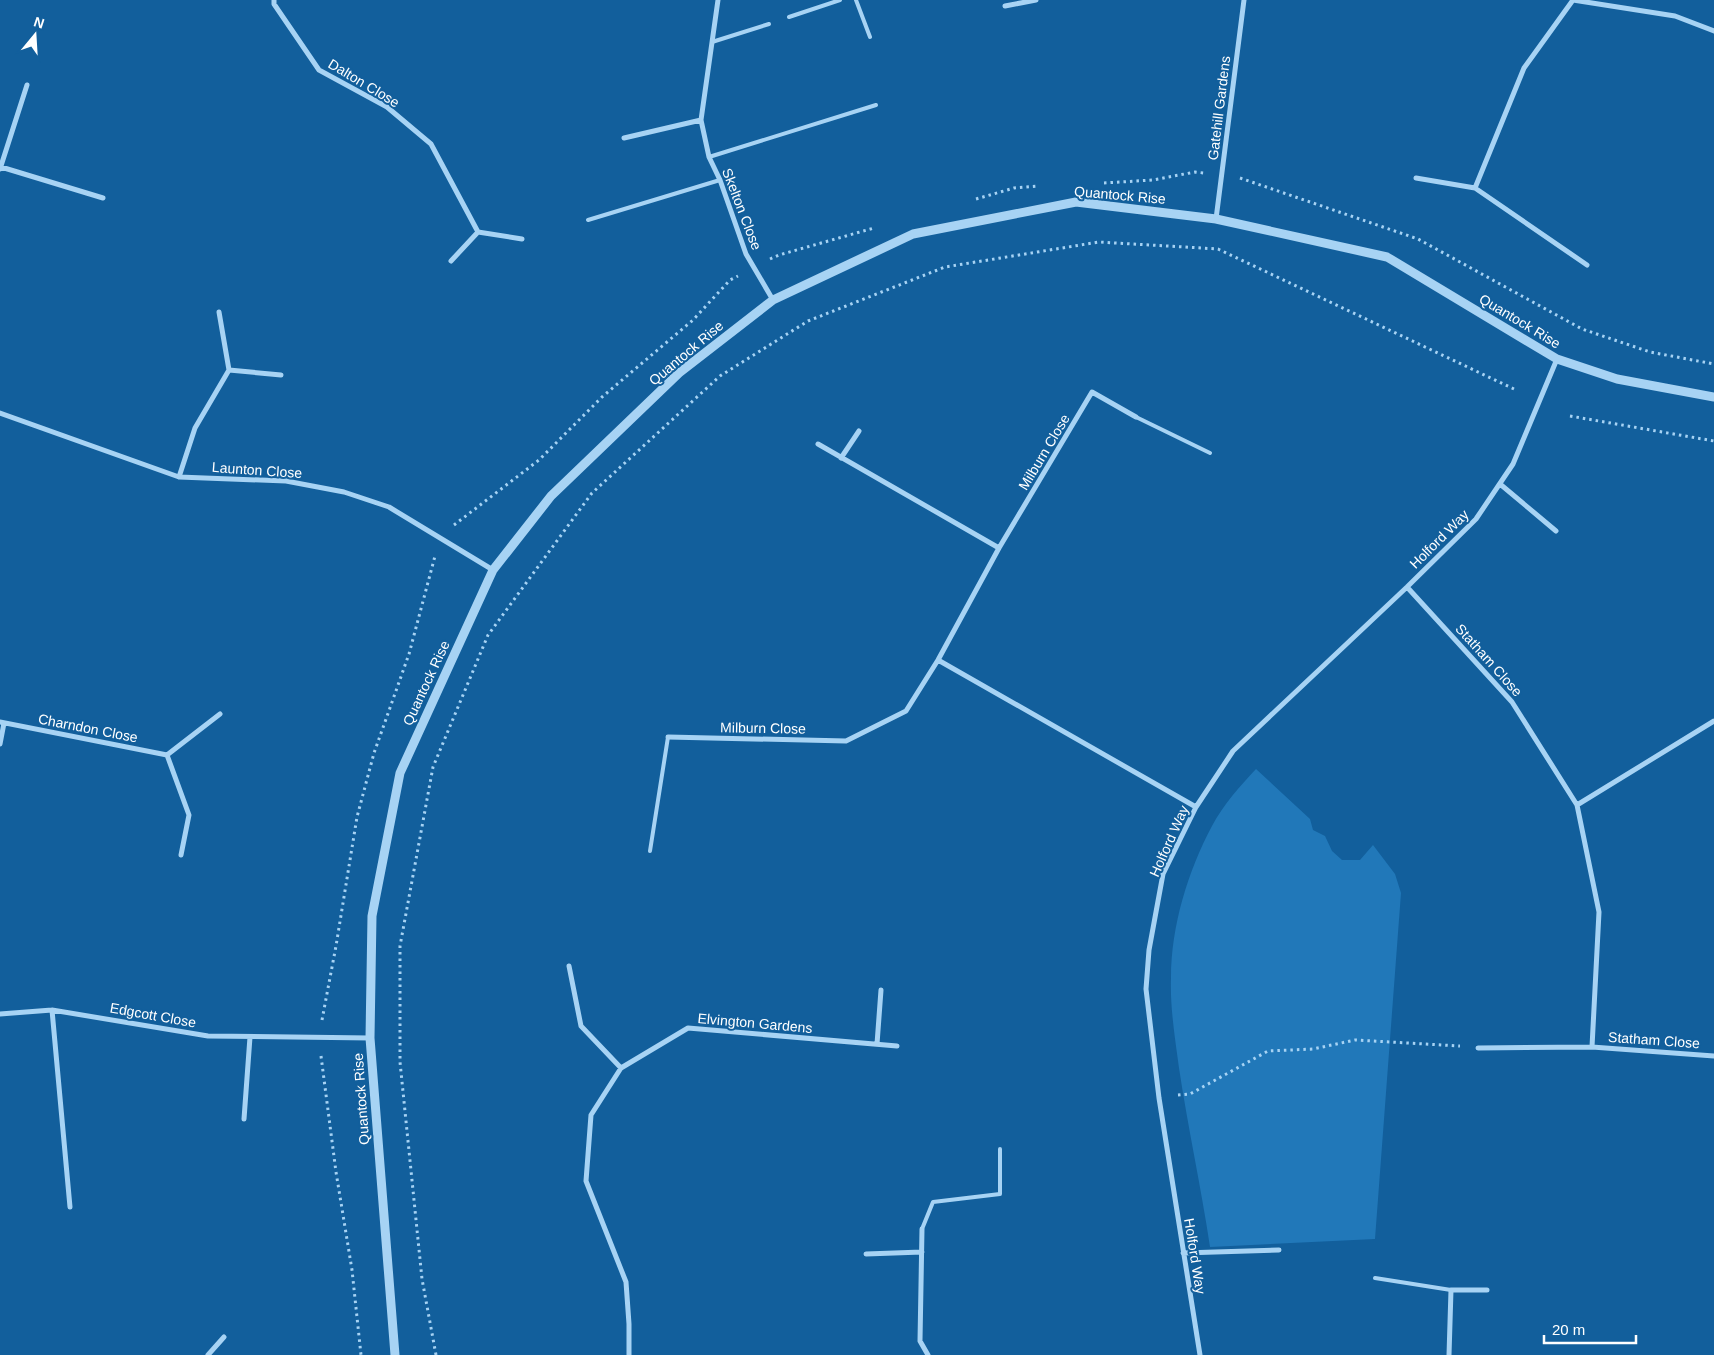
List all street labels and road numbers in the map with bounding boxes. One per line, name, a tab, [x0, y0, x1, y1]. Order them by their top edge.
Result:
street label: Gatehill Gardens	[1205, 55, 1233, 161]
street label: Dalton Close	[326, 56, 403, 111]
street label: Skelton Close	[719, 166, 765, 252]
street label: Quantock Rise	[1074, 183, 1167, 207]
street label: Quantock Rise	[1477, 290, 1564, 352]
street label: Quantock Rise	[646, 317, 726, 389]
street label: Milburn Close	[1015, 411, 1073, 493]
street label: Launton Close	[211, 459, 303, 481]
street label: Holford Way	[1406, 506, 1472, 572]
street label: Statham Close	[1452, 621, 1526, 700]
street label: Quantock Rise	[399, 638, 453, 728]
street label: Charndon Close	[37, 710, 139, 746]
street label: Milburn Close	[720, 719, 806, 737]
street label: Holford Way	[1146, 803, 1192, 879]
street label: Edgcott Close	[109, 1000, 198, 1030]
street label: Elvington Gardens	[697, 1010, 813, 1036]
street label: Statham Close	[1608, 1029, 1701, 1051]
street label: Quantock Rise	[350, 1052, 372, 1145]
street label: Holford Way	[1181, 1217, 1209, 1295]

